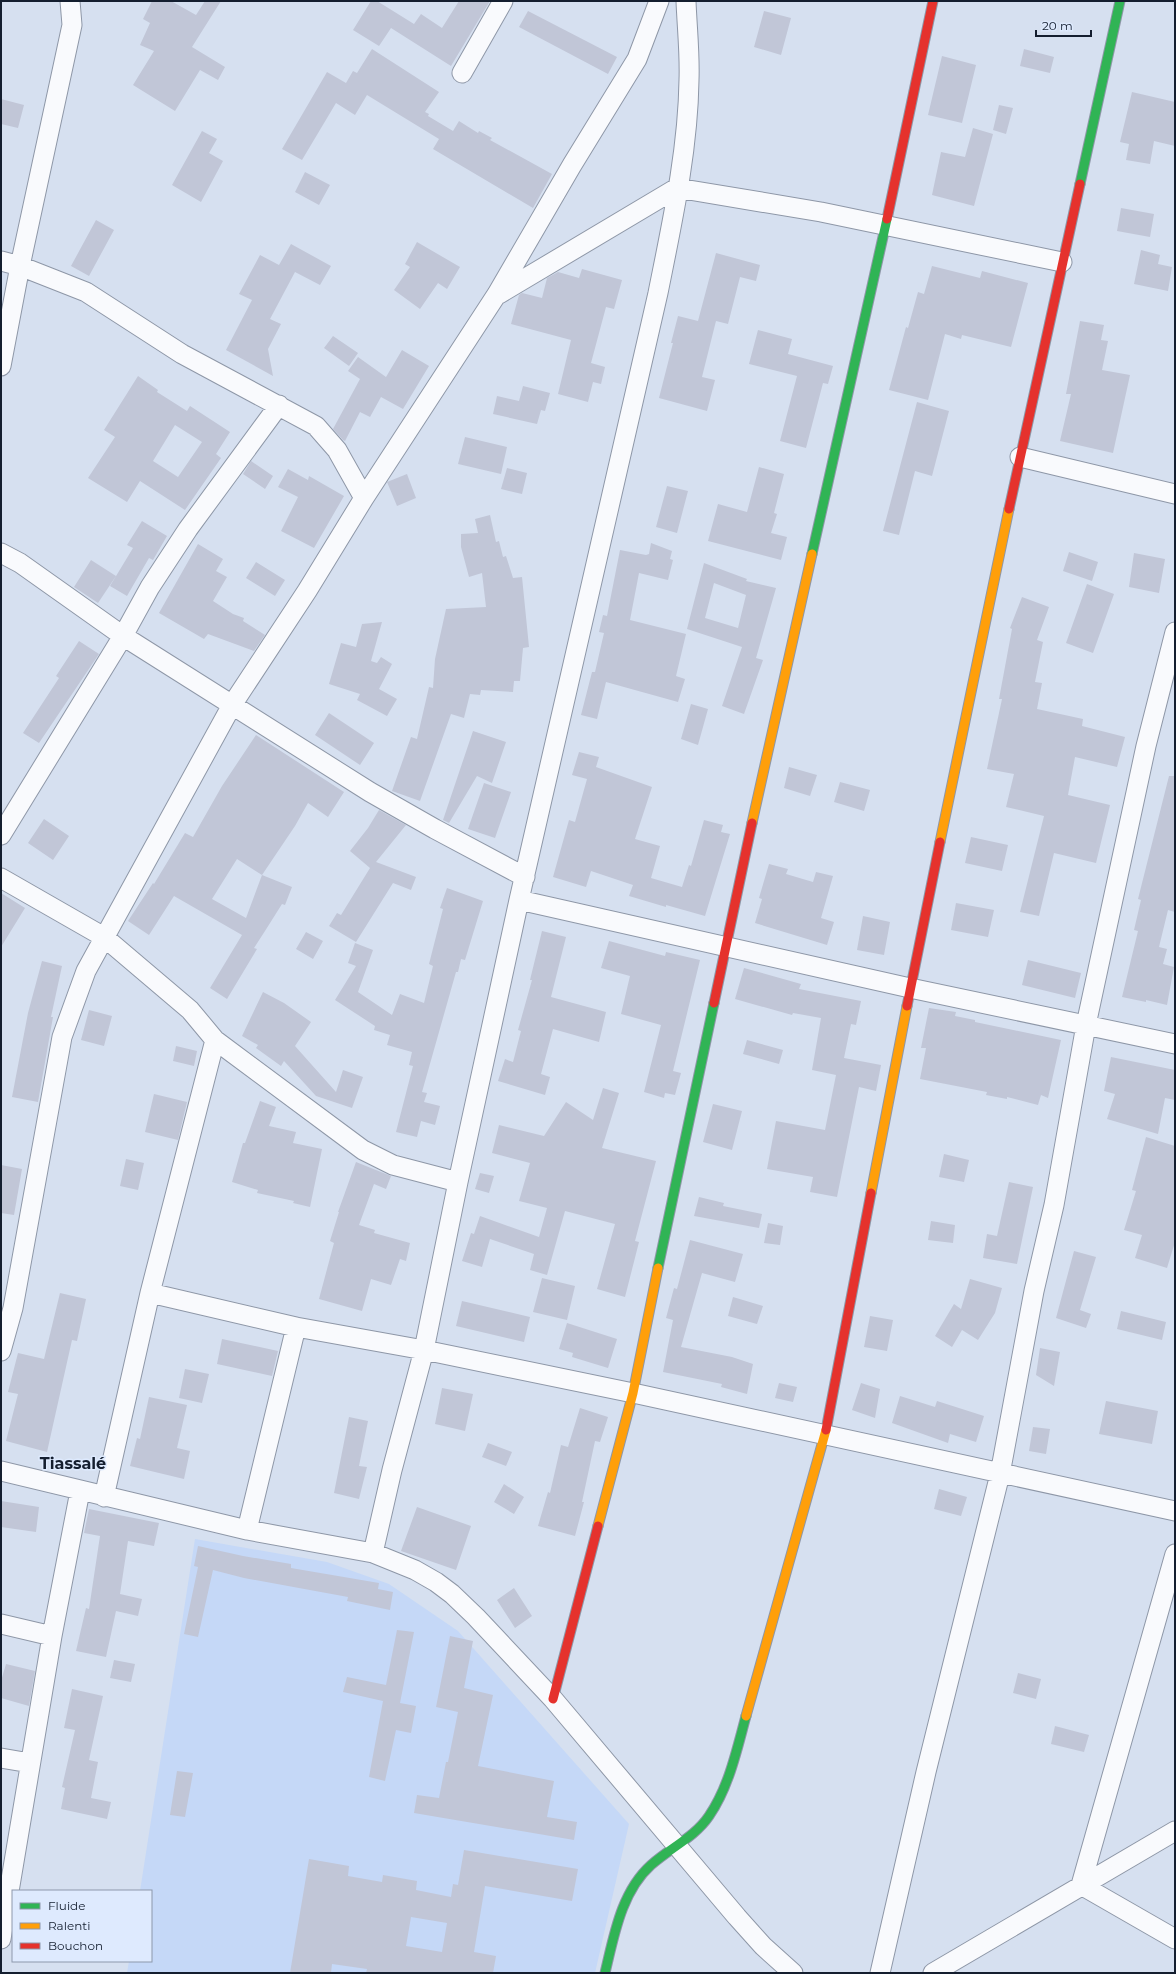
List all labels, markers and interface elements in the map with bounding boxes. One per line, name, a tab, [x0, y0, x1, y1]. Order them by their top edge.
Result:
scale bar	[1036, 12, 1091, 38]
text: 20 m	[1042, 18, 1073, 33]
district label: Tiassalé	[40, 1454, 106, 1473]
legend	[12, 1890, 152, 1962]
text: Fluide	[48, 1898, 86, 1913]
text: Ralenti	[48, 1918, 90, 1933]
text: Bouchon	[48, 1938, 103, 1953]

